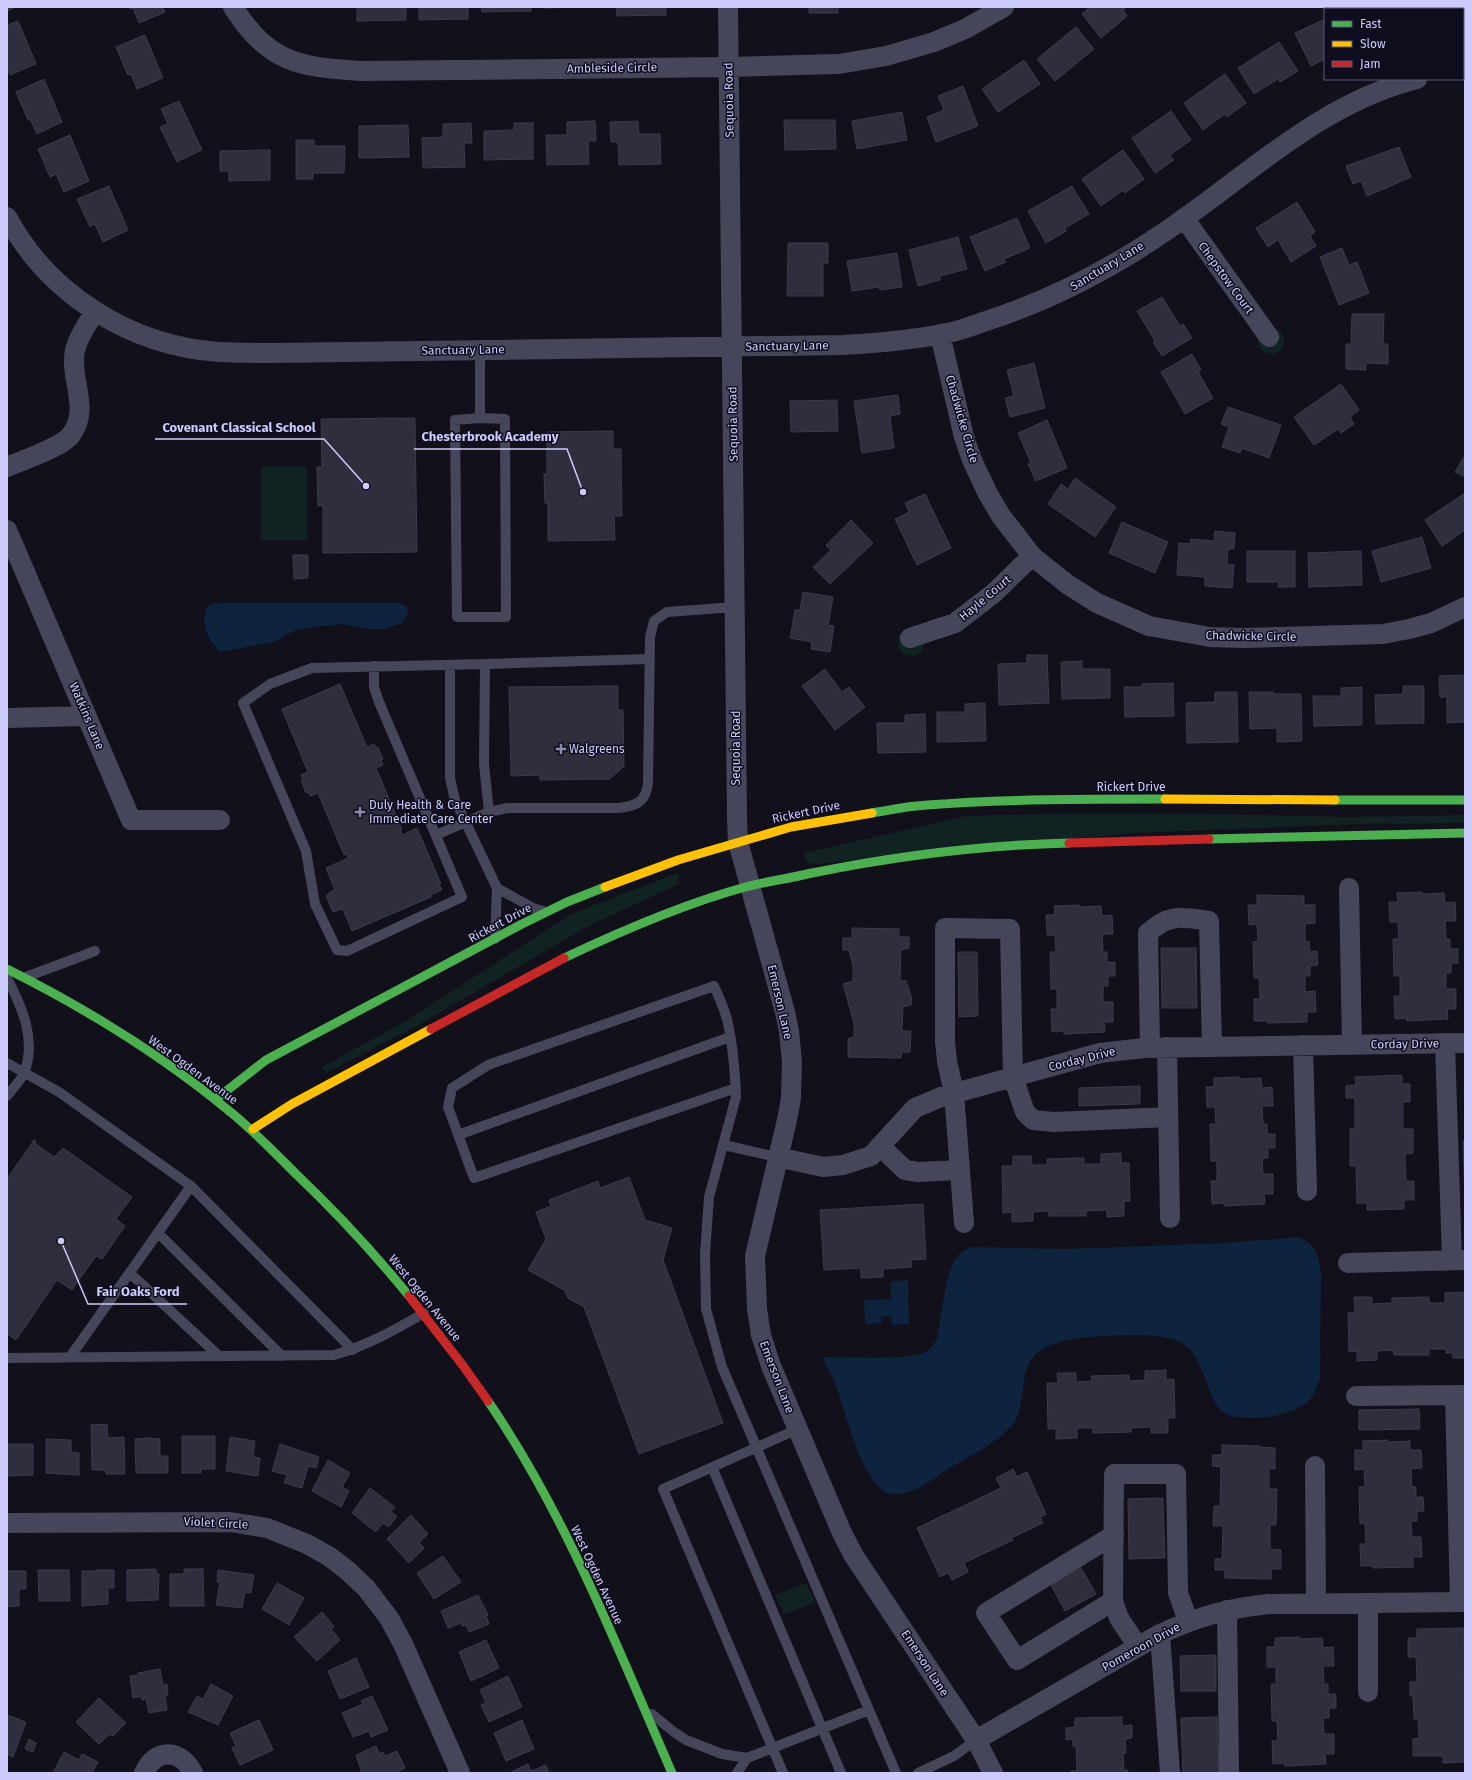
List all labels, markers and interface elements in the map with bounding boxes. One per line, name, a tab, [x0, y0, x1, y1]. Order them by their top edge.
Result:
legend	[1324, 8, 1464, 80]
text: Fast	[1360, 17, 1382, 31]
text: Slow	[1360, 37, 1386, 51]
text: Jam	[1360, 57, 1380, 71]
street label: Ambleside Circle	[567, 60, 657, 76]
street label: Sequoia Road	[721, 62, 737, 138]
street label: Sanctuary Lane	[1068, 239, 1146, 293]
street label: Chepstow Court	[1195, 239, 1257, 317]
street label: Sanctuary Lane	[745, 338, 829, 354]
street label: Sanctuary Lane	[421, 342, 505, 358]
street label: Chadwicke Circle	[943, 373, 981, 465]
street label: Sequoia Road	[725, 386, 741, 462]
callout: Covenant Classical School	[155, 414, 324, 439]
text: Covenant Classical School	[162, 420, 316, 435]
callout: Chesterbrook Academy	[414, 424, 567, 449]
text: Chesterbrook Academy	[421, 429, 559, 444]
street label: Hayle Court	[956, 572, 1014, 624]
street label: Chadwicke Circle	[1205, 628, 1297, 644]
street label: Watkins Lane	[67, 680, 107, 752]
street label: Sequoia Road	[729, 710, 743, 786]
place label: Walgreens	[569, 742, 625, 756]
marker: Walgreens	[556, 744, 566, 754]
street label: Rickert Drive	[1096, 780, 1166, 794]
place label: Duly Health & Care Immediate Care Center	[369, 798, 493, 826]
street label: Rickert Drive	[771, 798, 841, 826]
marker: Duly Health & Care Immediate Care Center	[354, 806, 366, 818]
street label: Rickert Drive	[466, 901, 534, 945]
street label: Emerson Lane	[765, 963, 795, 1041]
street label: West Ogden Avenue	[145, 1033, 241, 1107]
street label: Corday Drive	[1371, 1036, 1439, 1052]
street label: Corday Drive	[1047, 1044, 1117, 1074]
street label: West Ogden Avenue	[386, 1252, 464, 1344]
callout: Fair Oaks Ford	[88, 1279, 187, 1304]
text: Fair Oaks Ford	[96, 1284, 180, 1299]
street label: Emerson Lane	[757, 1339, 797, 1415]
street label: Violet Circle	[183, 1514, 249, 1532]
street label: West Ogden Avenue	[568, 1523, 626, 1627]
street label: Pomeroon Drive	[1100, 1620, 1182, 1674]
street label: Emerson Lane	[898, 1627, 952, 1699]

